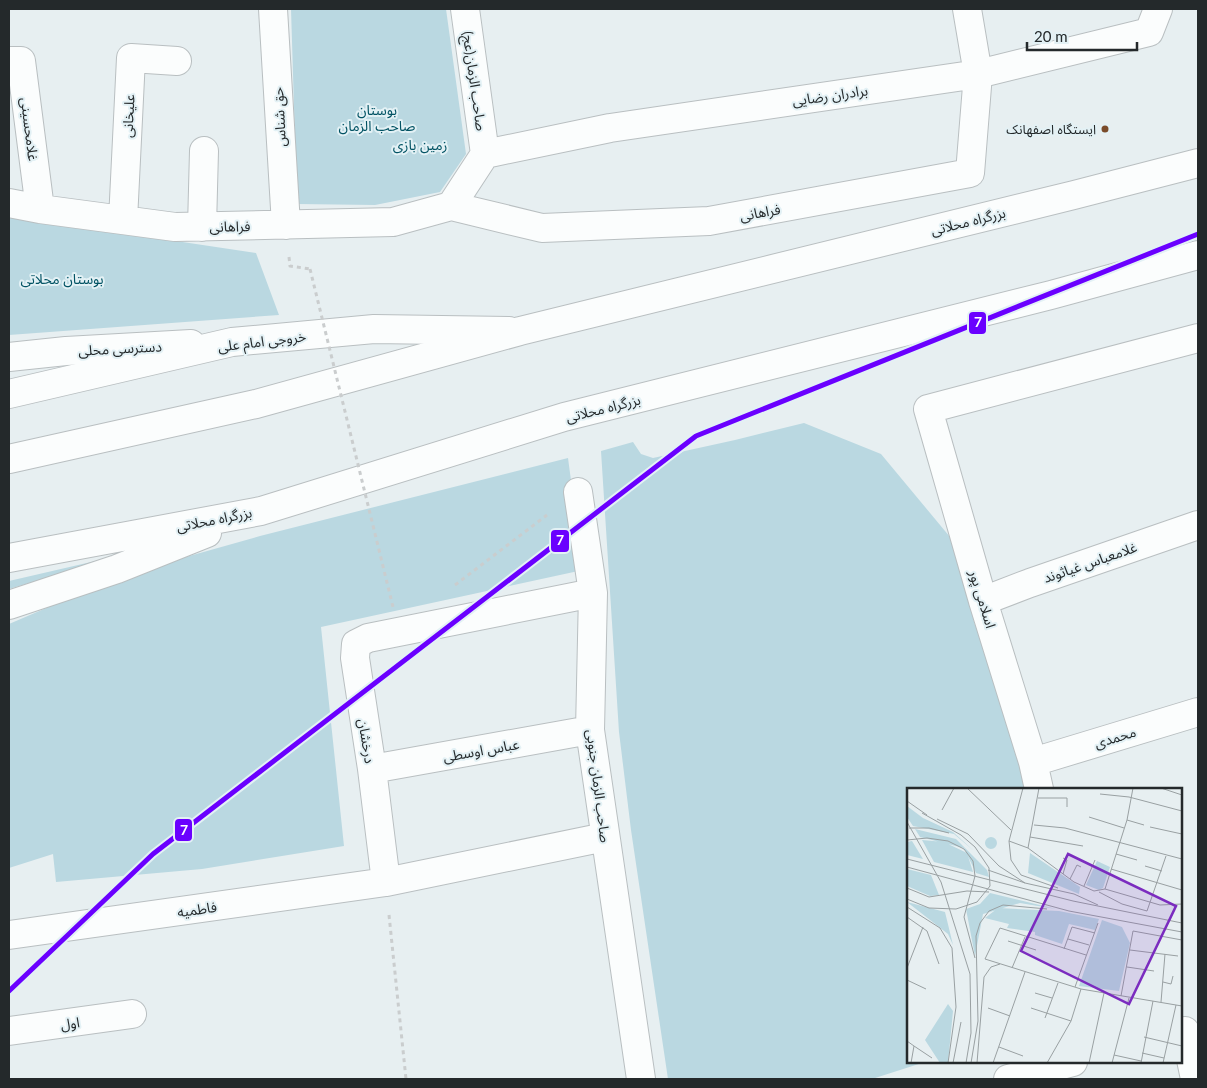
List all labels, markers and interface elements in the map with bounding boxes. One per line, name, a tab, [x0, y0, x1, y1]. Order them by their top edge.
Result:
scale bar	[1027, 20, 1137, 52]
text: 20 m	[1034, 27, 1068, 45]
street label: صاحب الزمان(عج)	[457, 30, 490, 133]
street label: برادران رضایی	[791, 81, 869, 110]
street label: حق شناس	[269, 87, 291, 147]
street label: علیخانی	[118, 94, 139, 138]
street label: غلامحسینی	[17, 96, 42, 162]
park label: بوستان صاحب الزمان	[339, 101, 416, 135]
place label: ایستگاه اصفهانک	[1006, 121, 1096, 138]
marker: ایستگاه اصفهانک	[1100, 124, 1110, 134]
park label: زمین بازی	[393, 136, 447, 154]
street label: فراهانی	[738, 200, 782, 225]
street label: بزرگراه محلاتی	[929, 203, 1008, 239]
street label: فراهانی	[209, 217, 251, 236]
park label: بوستان محلاتی	[21, 270, 104, 288]
line badge: 7	[968, 311, 987, 335]
text: 7	[974, 313, 982, 330]
street label: خروجی امام علی	[217, 327, 307, 358]
street label: دسترسی محلی	[78, 337, 163, 360]
street label: بزرگراه محلاتی	[564, 390, 643, 426]
street label: بزرگراه محلاتی	[175, 503, 254, 536]
line badge: 7	[550, 529, 570, 553]
text: 7	[556, 531, 564, 548]
street label: غلامعباس غیاثوند	[1041, 538, 1139, 587]
street label: اسلامی پور	[964, 567, 1000, 631]
street label: درخشان	[354, 717, 379, 765]
street label: محمدی	[1092, 723, 1138, 752]
street label: صاحب الزمان جنوبی	[583, 728, 614, 844]
street label: عباس اوسطی	[441, 735, 521, 766]
inset map	[907, 788, 1182, 1063]
line badge: 7	[174, 818, 193, 842]
text: 7	[180, 821, 188, 838]
street label: فاطمیه	[176, 898, 218, 920]
street label: اول	[59, 1013, 81, 1034]

